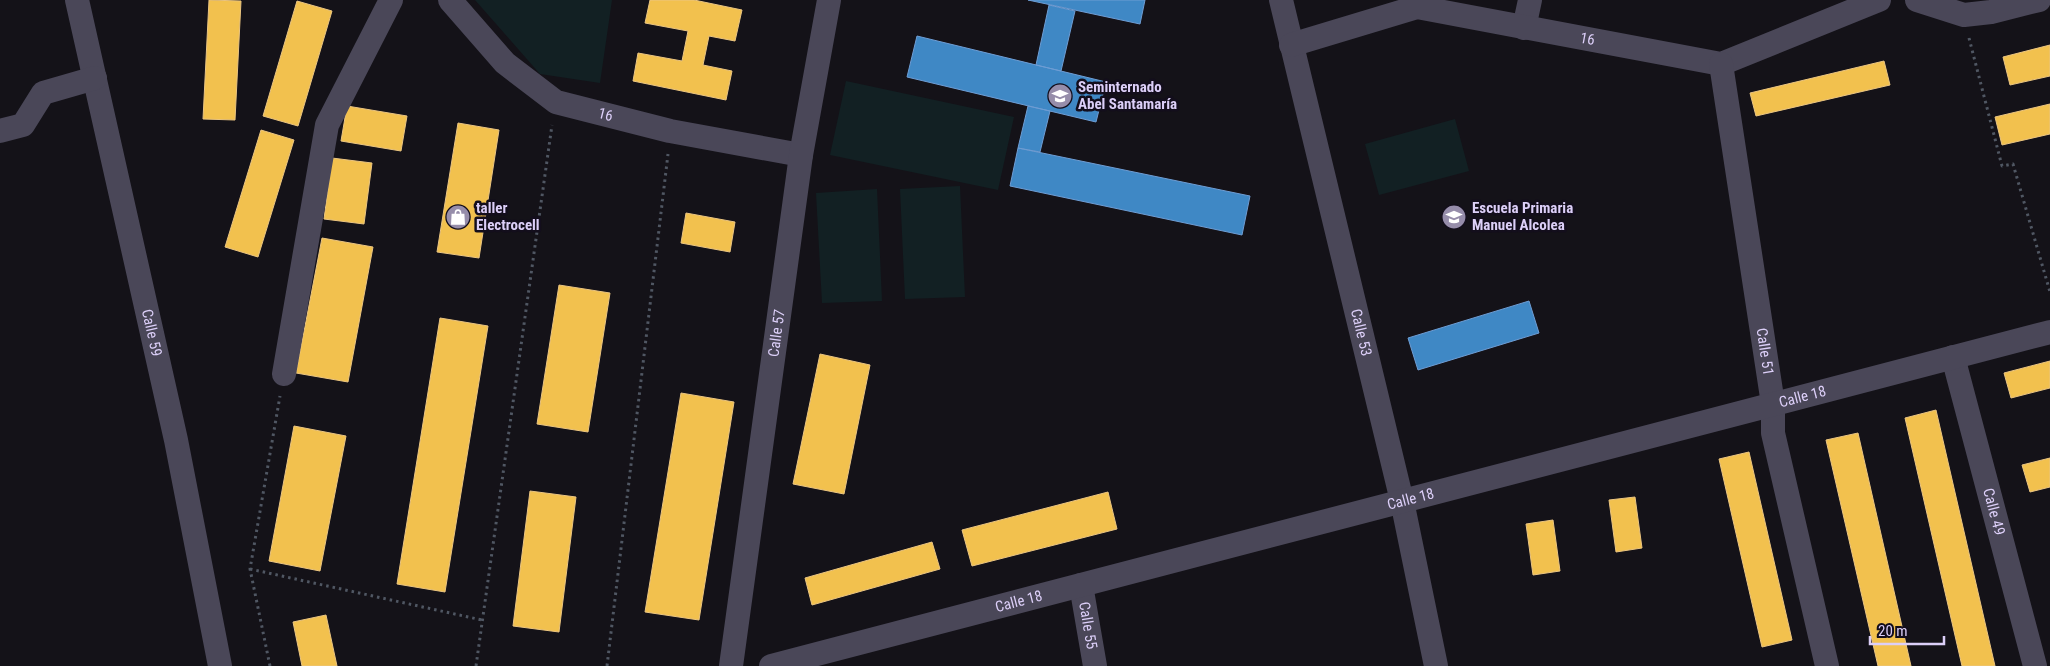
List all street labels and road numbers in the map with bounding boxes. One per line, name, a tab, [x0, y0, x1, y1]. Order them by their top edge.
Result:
street label: 16	[1578, 29, 1596, 49]
street label: 16	[596, 104, 615, 125]
street label: Calle 59	[138, 307, 166, 358]
street label: Calle 53	[1347, 307, 1376, 358]
street label: Calle 57	[764, 308, 789, 358]
street label: Calle 51	[1752, 327, 1778, 377]
street label: Calle 18	[1777, 382, 1828, 411]
street label: Calle 18	[1385, 484, 1436, 514]
street label: Calle 49	[1979, 486, 2009, 537]
street label: Calle 18	[993, 587, 1044, 616]
street label: Calle 55	[1075, 600, 1101, 651]

